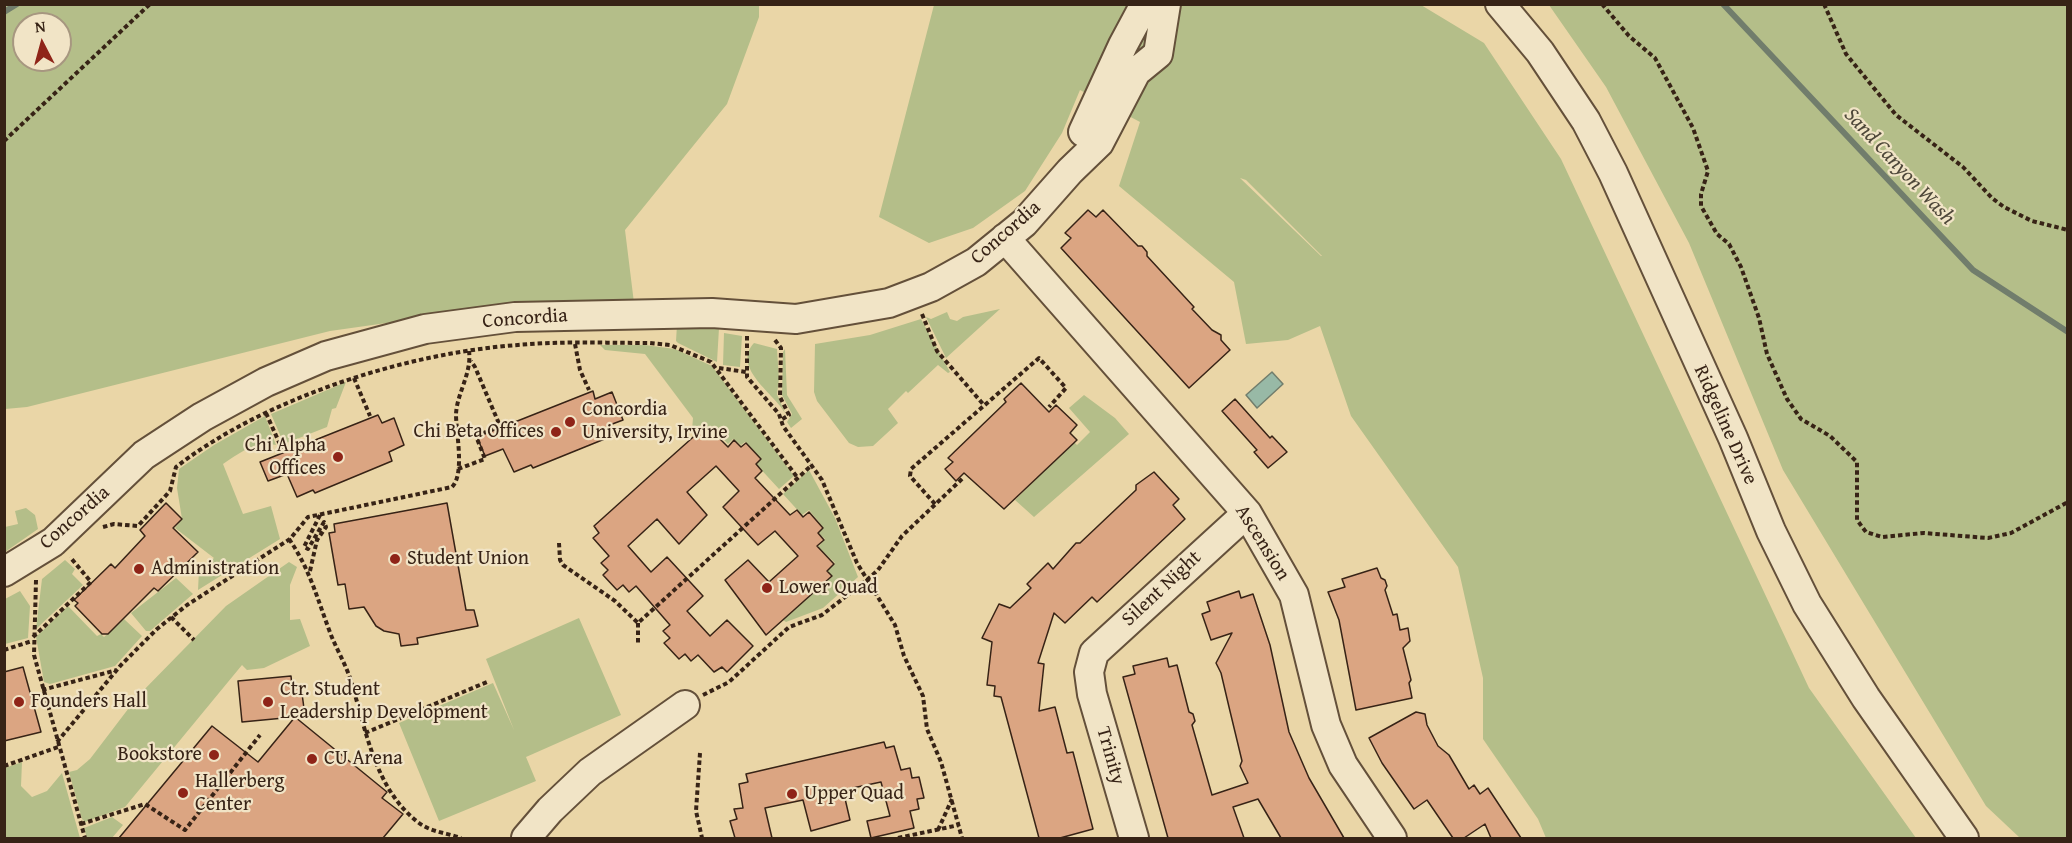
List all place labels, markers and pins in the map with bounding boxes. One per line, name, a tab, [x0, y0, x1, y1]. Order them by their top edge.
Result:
place label: Concordia University, Irvine	[582, 398, 728, 445]
marker: Concordia University, Irvine	[563, 415, 577, 429]
place label: Chi Beta Offices	[413, 420, 544, 444]
marker: Chi Beta Offices	[549, 425, 563, 439]
place label: Chi Alpha Offices	[245, 434, 326, 481]
marker: Chi Alpha Offices	[331, 450, 345, 464]
place label: Student Union	[407, 547, 529, 571]
marker: Student Union	[388, 552, 402, 566]
place label: Administration	[151, 557, 279, 581]
marker: Administration	[132, 562, 146, 576]
place label: Lower Quad	[779, 576, 878, 600]
marker: Lower Quad	[760, 581, 774, 595]
place label: Ctr. Student Leadership Development	[280, 678, 488, 725]
place label: Founders Hall	[31, 690, 147, 714]
marker: Founders Hall	[12, 695, 26, 709]
marker: Ctr. Student Leadership Development	[261, 695, 275, 709]
place label: Bookstore	[118, 743, 202, 767]
place label: CU Arena	[324, 747, 403, 771]
marker: Bookstore	[207, 748, 221, 762]
marker: CU Arena	[305, 752, 319, 766]
place label: Hallerberg Center	[195, 770, 285, 817]
place label: Upper Quad	[804, 782, 904, 806]
marker: Hallerberg Center	[176, 786, 190, 800]
marker: Upper Quad	[785, 787, 799, 801]

